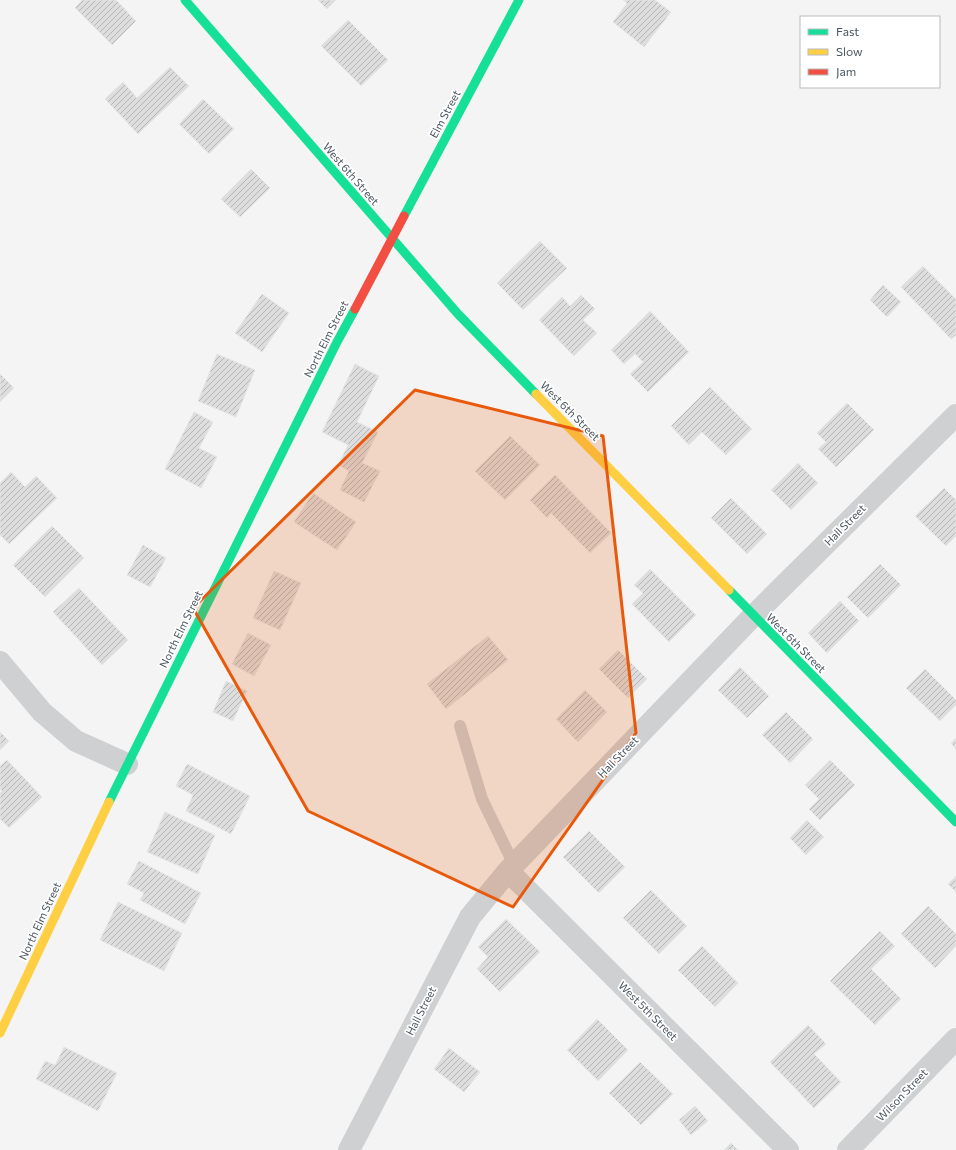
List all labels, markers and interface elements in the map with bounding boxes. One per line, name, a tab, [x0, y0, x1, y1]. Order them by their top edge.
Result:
legend	[800, 16, 940, 88]
text: Fast	[836, 24, 859, 38]
text: Slow	[836, 44, 863, 58]
text: Jam	[836, 64, 856, 79]
street label: Elm Street	[427, 87, 463, 140]
street label: West 6th Street	[321, 140, 382, 208]
street label: North Elm Street	[301, 298, 351, 379]
street label: West 6th Street	[538, 378, 603, 443]
street label: Hall Street	[821, 501, 868, 548]
street label: North Elm Street	[156, 588, 205, 670]
street label: West 6th Street	[764, 610, 829, 675]
street label: Hall Street	[595, 733, 641, 780]
street label: North Elm Street	[16, 879, 63, 962]
street label: West 5th Street	[616, 978, 681, 1043]
street label: Hall Street	[403, 984, 439, 1037]
street label: Wilson Street	[873, 1065, 930, 1124]

